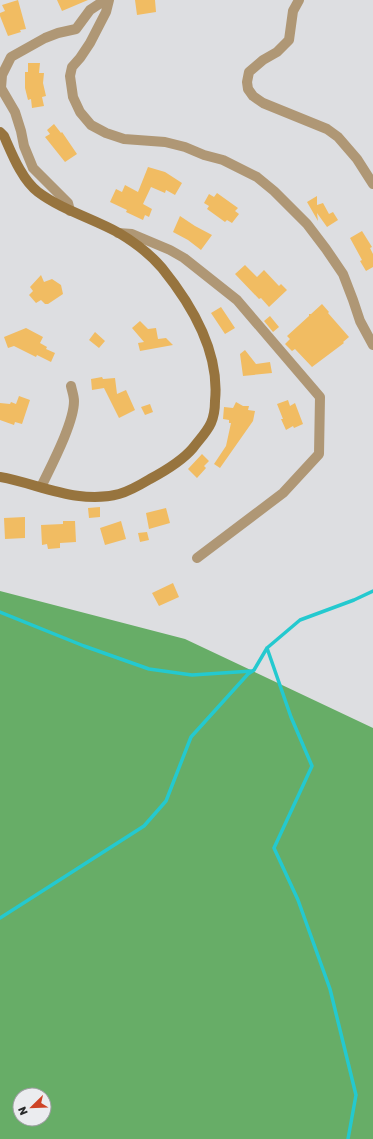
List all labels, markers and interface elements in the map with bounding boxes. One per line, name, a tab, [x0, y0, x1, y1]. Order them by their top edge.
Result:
north arrow	[12, 1087, 52, 1127]
text: N	[16, 1104, 31, 1117]

